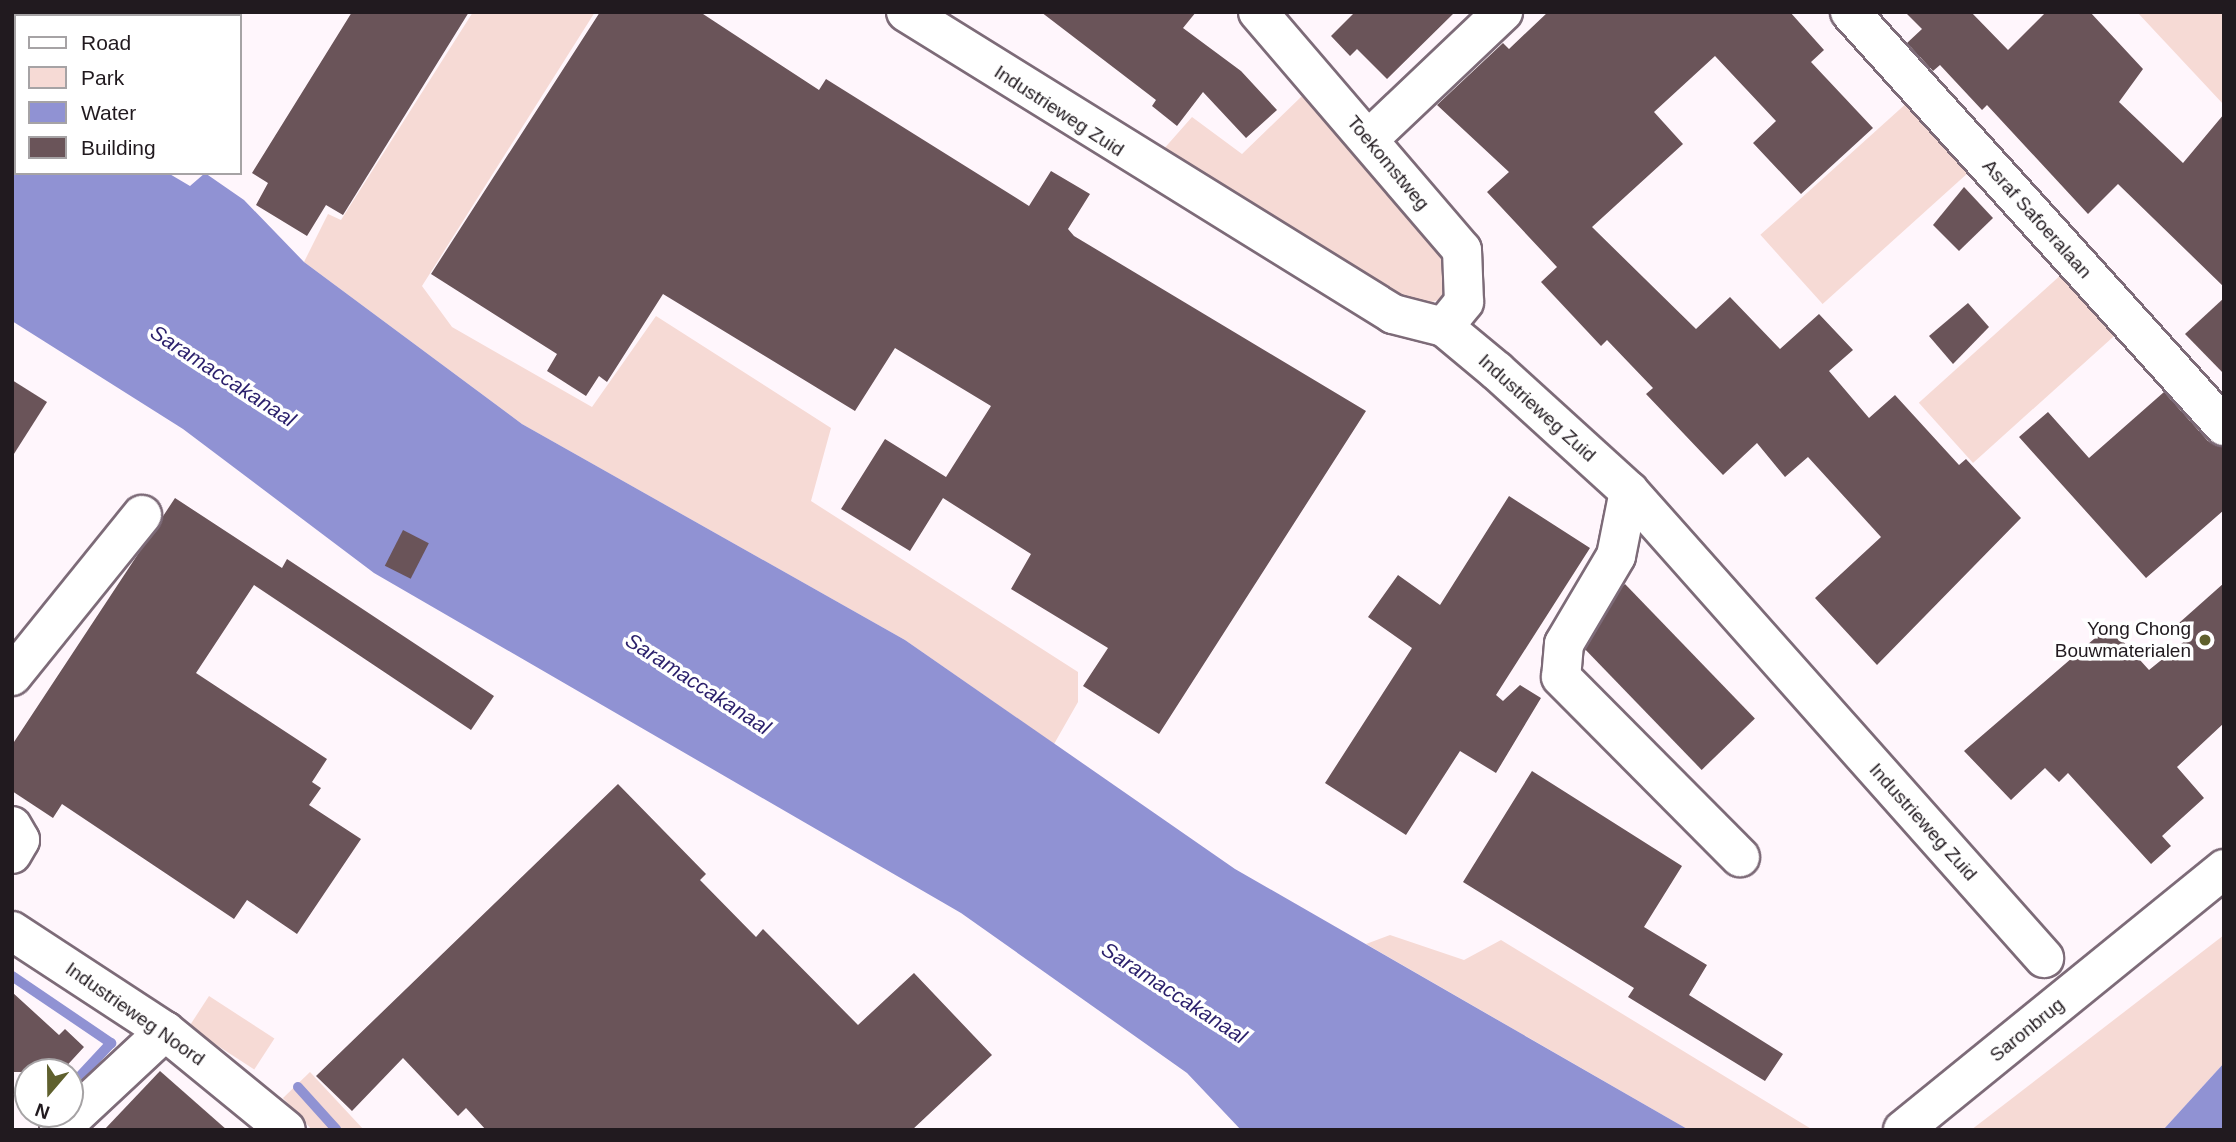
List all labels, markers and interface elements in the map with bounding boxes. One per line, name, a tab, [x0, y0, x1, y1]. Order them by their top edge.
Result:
legend	[14, 14, 242, 175]
text: Road	[81, 31, 131, 54]
street label: Industrieweg Zuid	[990, 61, 1128, 161]
text: Park	[81, 66, 124, 89]
text: Water	[81, 101, 136, 124]
street label: Toekomstweg	[1342, 111, 1434, 215]
text: Building	[81, 136, 156, 159]
street label: Asraf Safoeralaan	[1978, 155, 2096, 283]
water label: Saramaccakanaal	[146, 320, 300, 432]
street label: Industrieweg Zuid	[1474, 349, 1600, 467]
place label: Yong Chong Bouwmaterialen	[2055, 618, 2191, 662]
water label: Saramaccakanaal	[621, 628, 775, 740]
marker: Yong Chong Bouwmaterialen	[2197, 632, 2213, 648]
street label: Industrieweg Zuid	[1864, 759, 1982, 885]
water label: Saramaccakanaal	[1097, 937, 1251, 1049]
street label: Industrieweg Noord	[61, 957, 209, 1071]
street label: Saronbrug	[1985, 993, 2069, 1067]
north arrow	[14, 1058, 84, 1128]
text: N	[32, 1099, 52, 1124]

